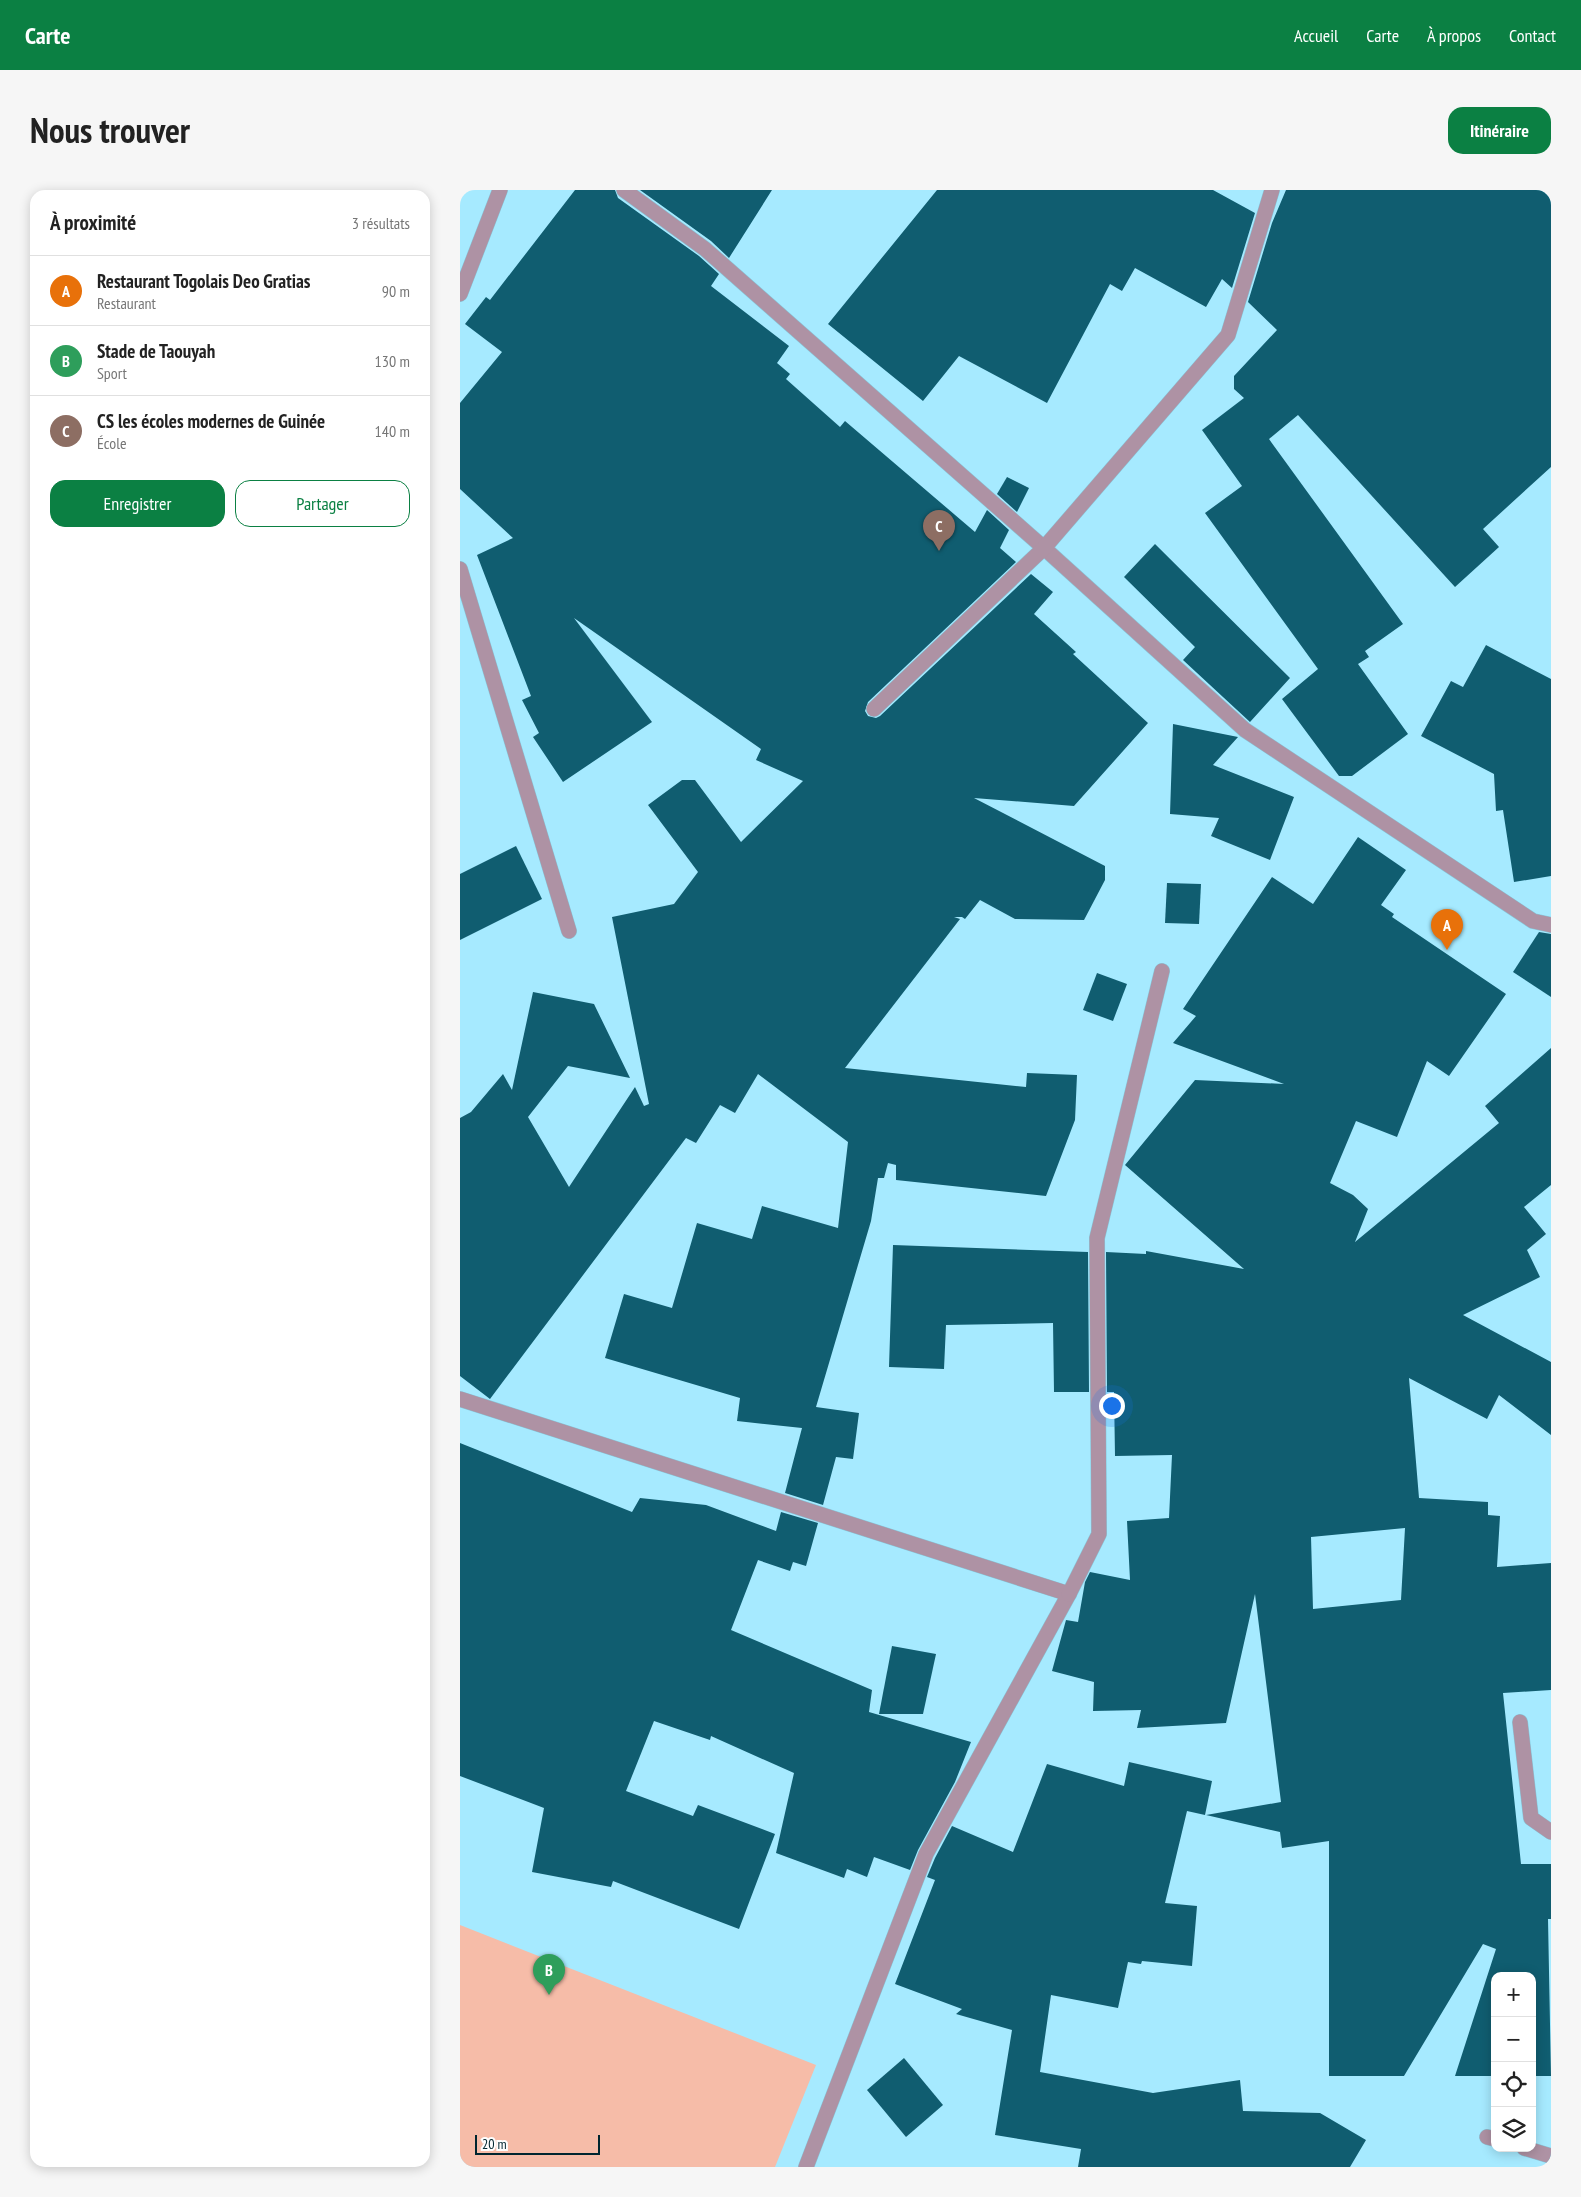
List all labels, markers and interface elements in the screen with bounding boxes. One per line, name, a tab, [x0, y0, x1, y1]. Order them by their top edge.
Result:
text: Carte	[25, 20, 71, 51]
text: Accueil	[1294, 24, 1338, 47]
text: Carte	[1366, 24, 1399, 47]
text: À propos	[1427, 24, 1481, 47]
text: Contact	[1509, 24, 1556, 47]
text: Nous trouver	[30, 107, 190, 153]
button: Itinéraire	[1448, 107, 1551, 154]
text: À proximité	[50, 209, 136, 236]
text: 3 résultats	[352, 213, 410, 233]
text: Restaurant Togolais Deo Gratias	[97, 269, 311, 293]
text: A	[62, 281, 70, 301]
text: 90 m	[382, 281, 410, 301]
text: Restaurant	[97, 293, 156, 313]
text: Stade de Taouyah	[97, 339, 215, 363]
text: B	[62, 351, 70, 371]
text: 130 m	[375, 351, 410, 371]
text: Sport	[97, 363, 127, 383]
text: CS les écoles modernes de Guinée	[97, 409, 325, 433]
text: C	[62, 421, 70, 441]
text: 140 m	[375, 421, 410, 441]
text: École	[97, 433, 127, 453]
button: Enregistrer	[50, 480, 225, 527]
button: Partager	[235, 480, 410, 527]
pin: C	[923, 510, 955, 551]
pin: A	[1431, 909, 1463, 950]
your location	[1099, 1393, 1125, 1419]
pin: B	[533, 1954, 565, 1995]
map controls	[1491, 1972, 1536, 2152]
button: +	[1491, 1972, 1536, 2017]
button: −	[1491, 2017, 1536, 2062]
button: locate	[1491, 2062, 1536, 2107]
button: layers	[1491, 2107, 1536, 2152]
scale bar	[475, 2132, 600, 2155]
text: 20 m	[482, 2135, 507, 2153]

